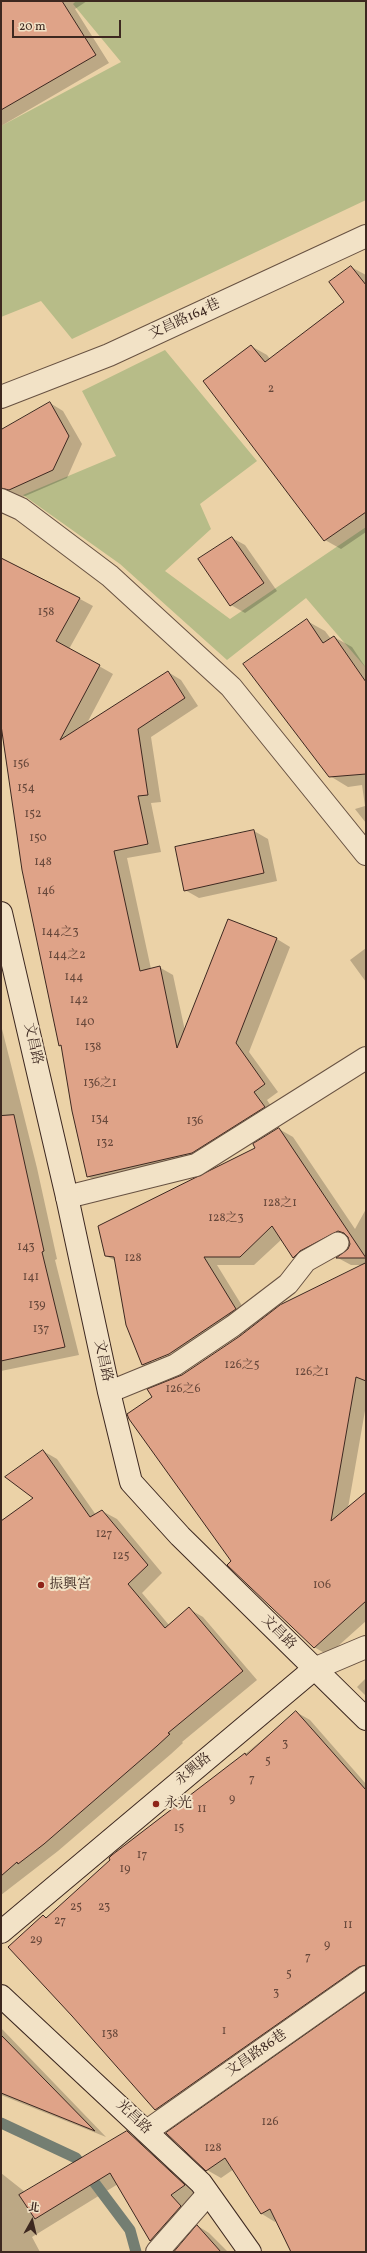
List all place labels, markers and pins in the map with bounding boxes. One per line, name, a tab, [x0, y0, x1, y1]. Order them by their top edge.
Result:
place label: 振興宮	[49, 1577, 91, 1593]
marker: 振興宮	[36, 1580, 46, 1590]
place label: 永光	[164, 1796, 192, 1812]
marker: 永光	[151, 1799, 161, 1809]

